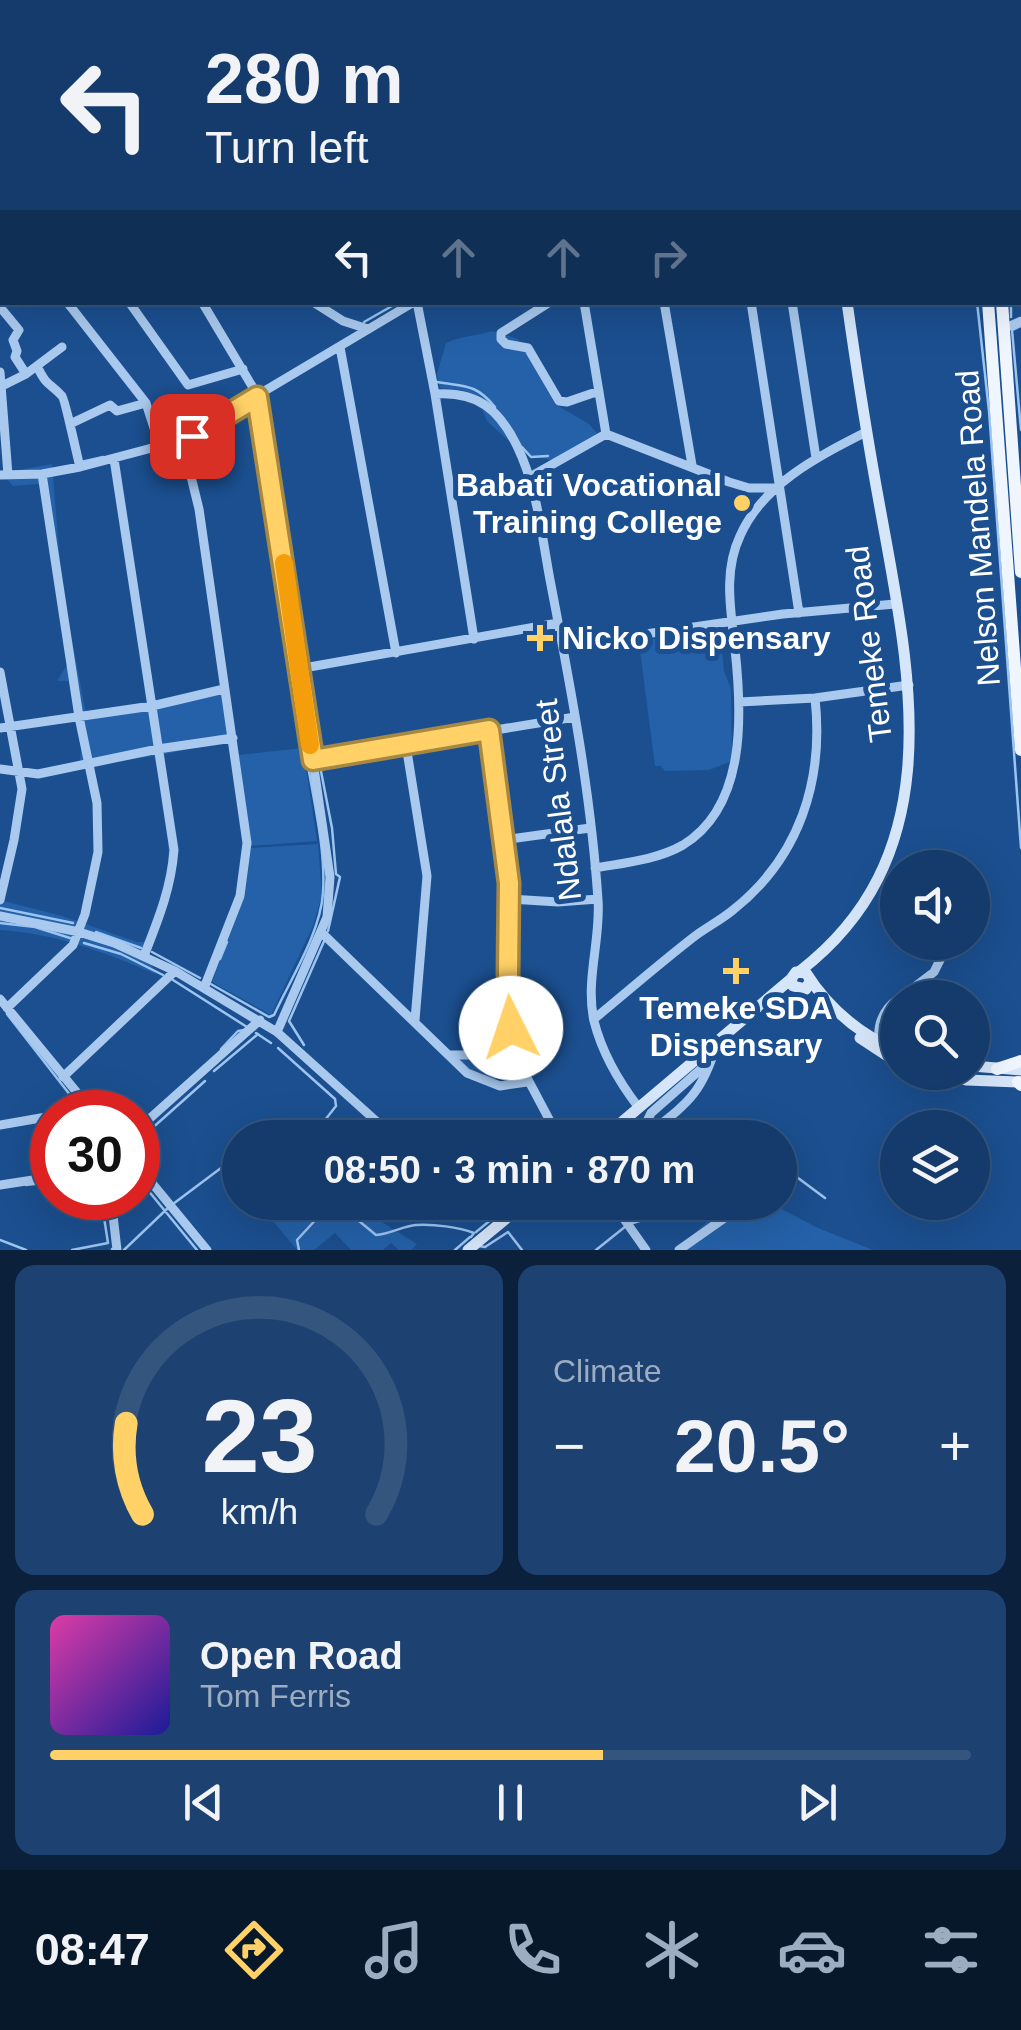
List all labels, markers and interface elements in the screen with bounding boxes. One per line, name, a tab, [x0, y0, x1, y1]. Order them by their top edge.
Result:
icon: left	[40, 40, 170, 170]
text: 280 m	[205, 40, 403, 118]
text: Turn left	[205, 122, 368, 173]
icon: left	[326, 230, 381, 285]
icon: ahead	[431, 230, 486, 285]
icon: ahead	[536, 230, 591, 285]
icon: right	[641, 230, 696, 285]
street label: Nelson Mandela Road	[949, 369, 1007, 687]
pin	[150, 394, 235, 479]
icon: arrive	[165, 409, 220, 464]
place label: Babati Vocational Training College	[456, 467, 722, 540]
marker: Babati Vocational Training College	[731, 492, 753, 514]
street label: Temeke Road	[839, 544, 899, 744]
place label: Nicko Dispensary	[562, 620, 831, 656]
marker: Nicko Dispensary	[527, 625, 553, 651]
street label: Ndalala Street	[528, 697, 588, 903]
map controls	[880, 850, 990, 1220]
button: sound	[880, 850, 990, 960]
marker: Temeke SDA Dispensary	[723, 958, 749, 984]
position arrow	[459, 976, 563, 1080]
button: search	[880, 980, 990, 1090]
place label: Temeke SDA Dispensary	[639, 990, 833, 1063]
speed limit sign: 30	[30, 1090, 160, 1220]
button: layers	[880, 1110, 990, 1220]
text: 08:50 · 3 min · 870 m	[324, 1149, 695, 1191]
text: Climate	[553, 1353, 661, 1389]
text: 23	[201, 1378, 317, 1494]
text: 20.5°	[674, 1404, 850, 1488]
text: −	[553, 1415, 585, 1477]
text: +	[939, 1415, 971, 1477]
text: km/h	[220, 1492, 298, 1532]
text: Open Road	[200, 1635, 403, 1677]
text: Tom Ferris	[200, 1678, 351, 1714]
icon: previous	[176, 1775, 231, 1830]
icon: pause	[483, 1775, 538, 1830]
icon: next	[790, 1775, 845, 1830]
icon: directions	[219, 1915, 289, 1985]
icon: music	[359, 1915, 429, 1985]
icon: phone	[498, 1915, 568, 1985]
icon: climate	[637, 1915, 707, 1985]
icon: car	[777, 1915, 847, 1985]
icon: filters	[916, 1915, 986, 1985]
text: 08:47	[35, 1924, 150, 1975]

